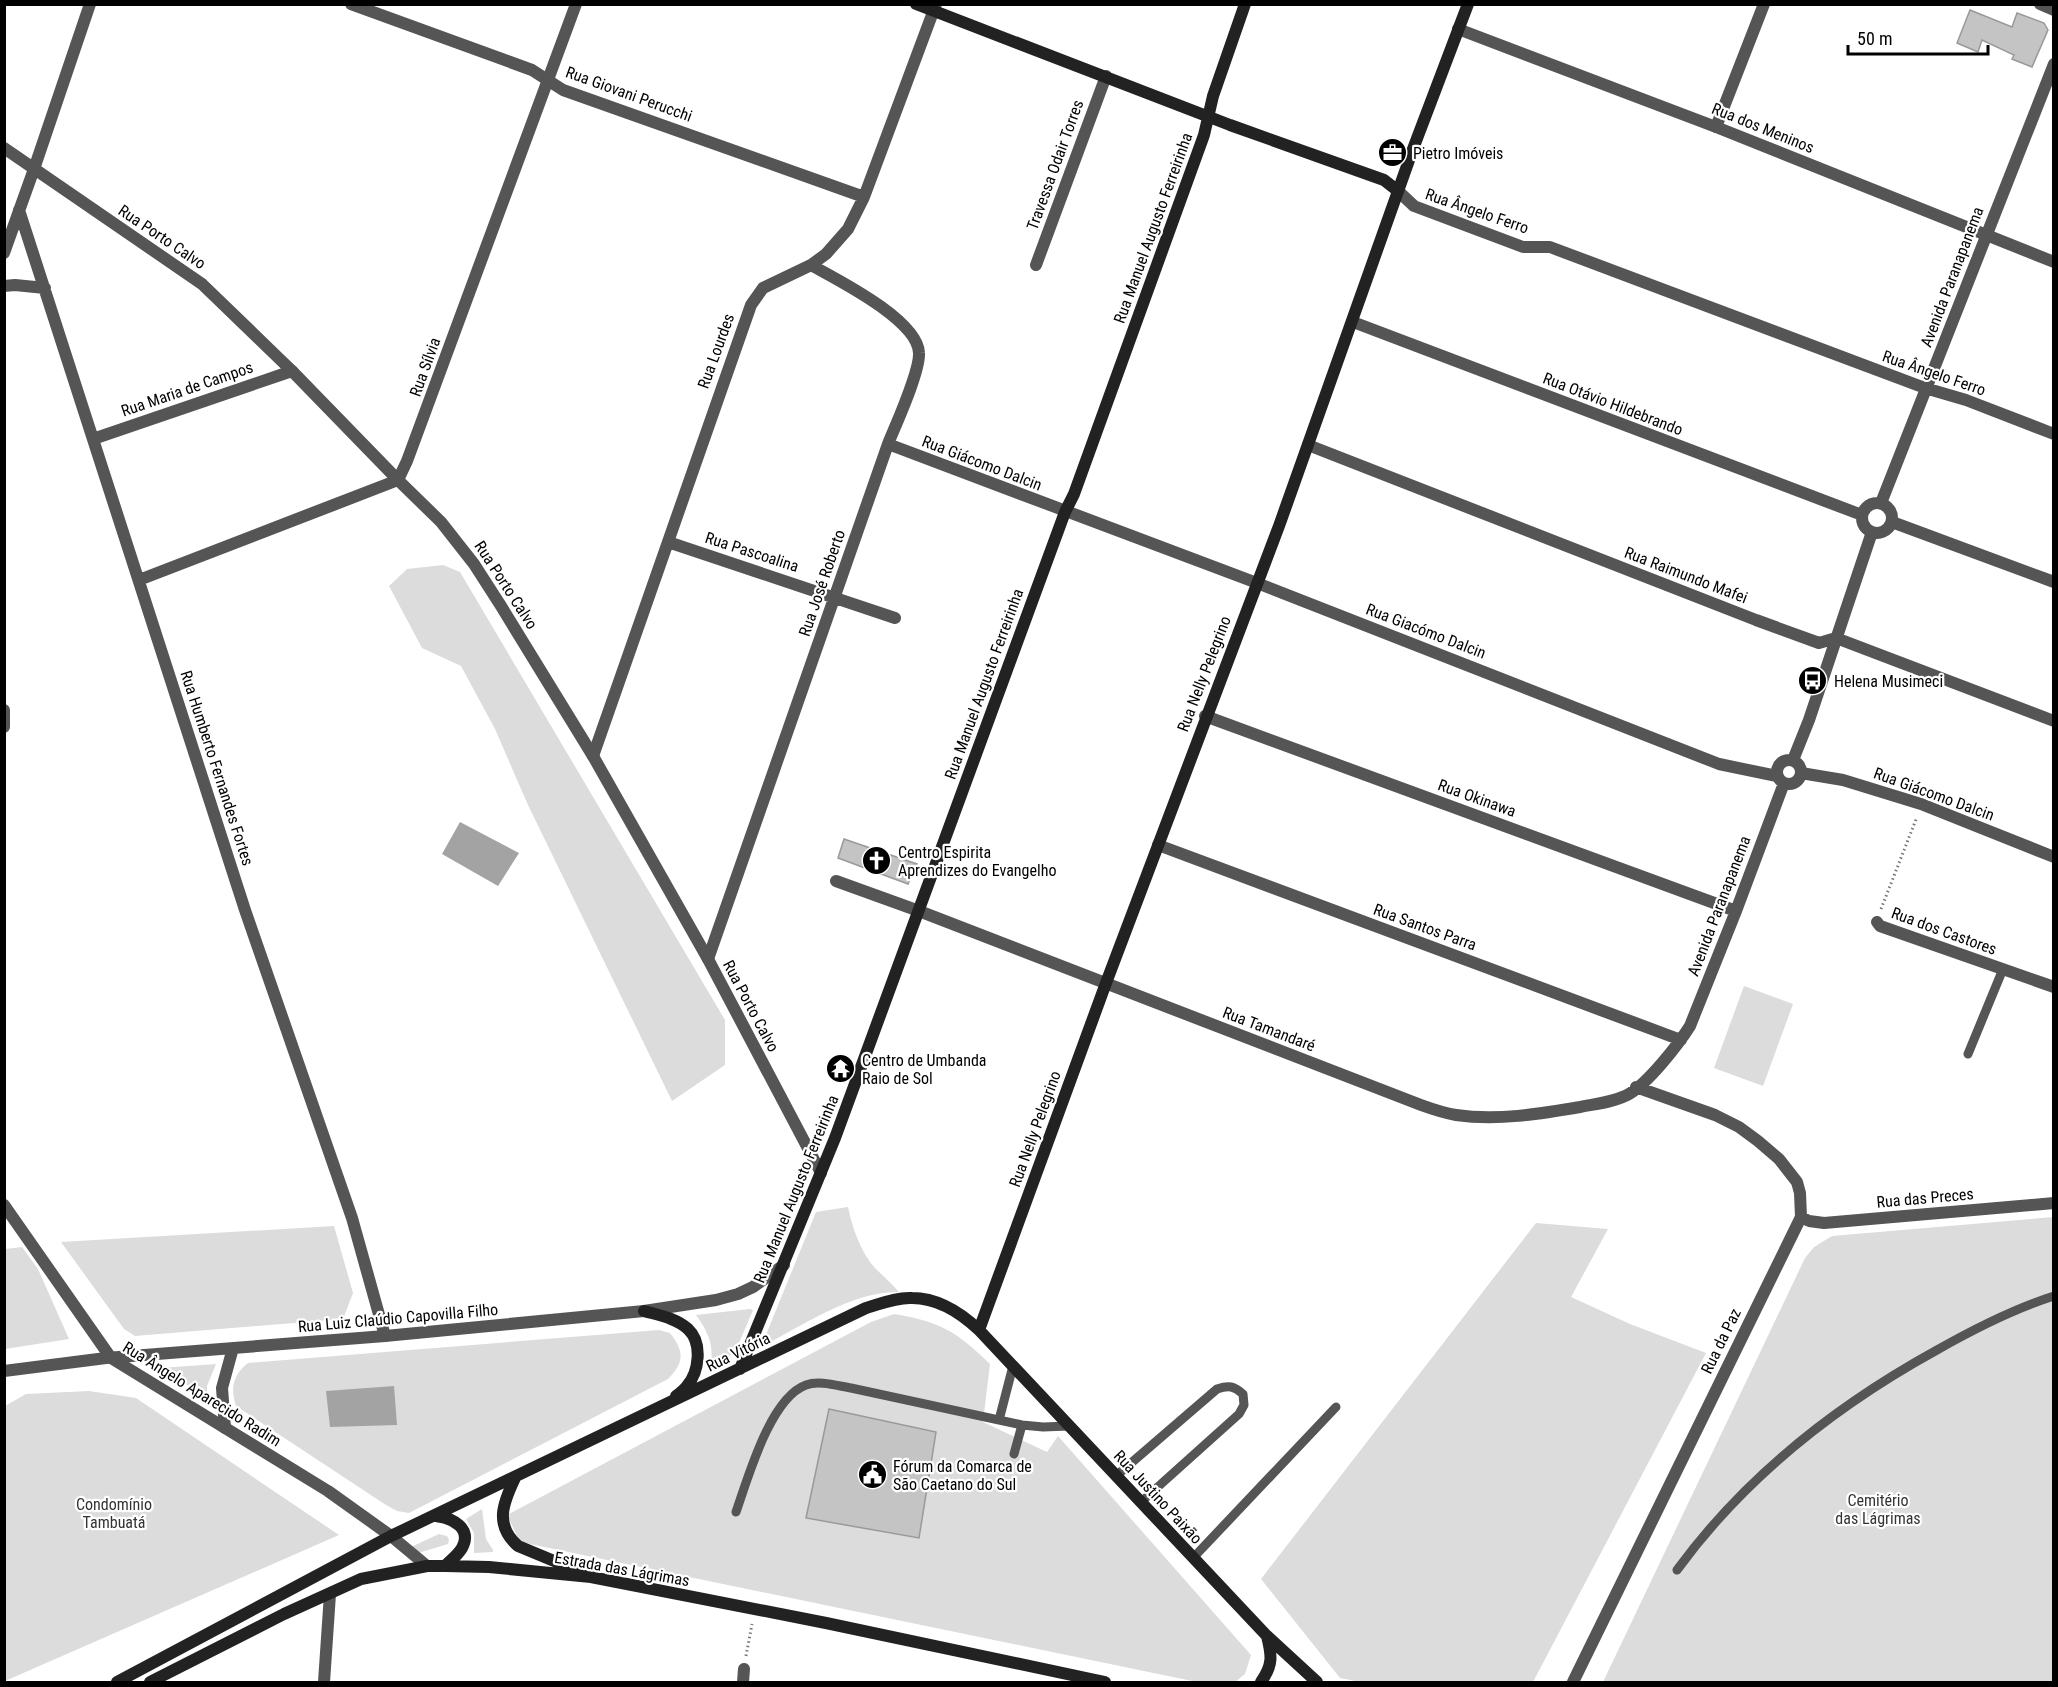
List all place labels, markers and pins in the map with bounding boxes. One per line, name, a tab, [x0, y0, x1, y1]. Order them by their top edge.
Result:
office icon: Pietro Imóveis	[1376, 137, 1408, 169]
place label: Pietro Imóveis	[1413, 144, 1503, 163]
bus stop icon: Helena Musimeci	[1797, 665, 1829, 697]
place label: Helena Musimeci	[1834, 672, 1943, 691]
place label: Centro Espirita Aprendizes do Evangelho	[898, 843, 1056, 880]
church icon: Centro Espirita Aprendizes do Evangelho	[861, 845, 893, 877]
place label: Centro de Umbanda Raio de Sol	[862, 1051, 987, 1088]
temple icon: Centro de Umbanda Raio de Sol	[825, 1053, 857, 1085]
place label: Fórum da Comarca de São Caetano do Sul	[893, 1457, 1032, 1494]
public building icon: Fórum da Comarca de São Caetano do Sul	[856, 1459, 888, 1491]

